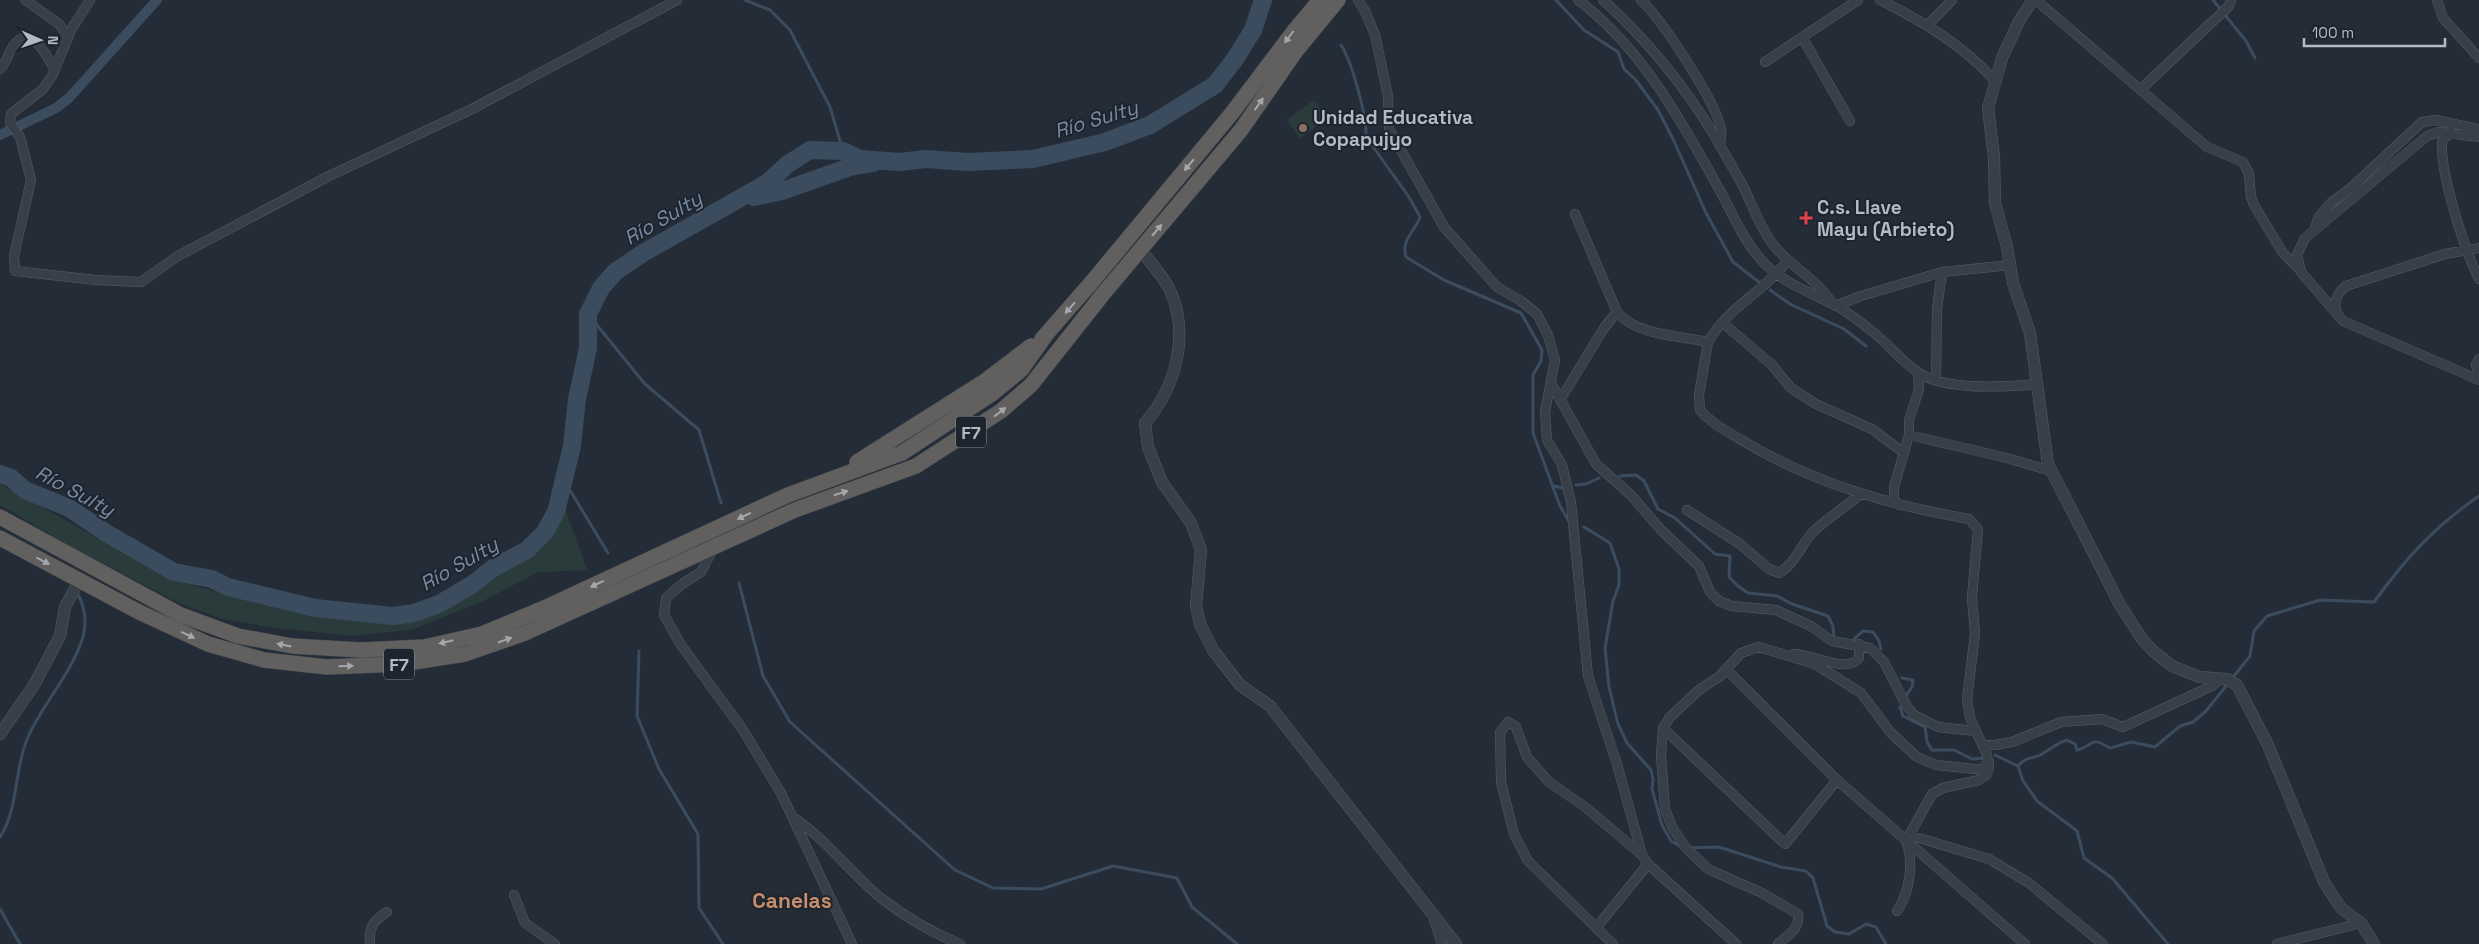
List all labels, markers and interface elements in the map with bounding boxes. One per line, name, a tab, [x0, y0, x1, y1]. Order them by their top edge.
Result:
north arrow	[15, 15, 65, 65]
scale bar	[2304, 15, 2445, 47]
text: 100 m	[2312, 23, 2354, 42]
one-way arrow	[1284, 30, 1294, 44]
text: N	[44, 35, 62, 45]
water label: Río Sulty	[1051, 94, 1143, 144]
one-way arrow	[1254, 97, 1264, 111]
place label: Unidad Educativa Copapujyo	[1313, 105, 1473, 152]
marker: Unidad Educativa Copapujyo	[1297, 122, 1309, 134]
one-way arrow	[1183, 159, 1195, 171]
water label: Río Sulty	[619, 184, 708, 251]
place label: C.s. Llave Mayu (Arbieto)	[1817, 195, 1954, 242]
marker: C.s. Llave Mayu (Arbieto)	[1799, 211, 1813, 225]
one-way arrow	[1151, 224, 1162, 237]
one-way arrow	[1064, 301, 1075, 314]
one-way arrow	[993, 406, 1006, 417]
road number: F7	[956, 417, 986, 448]
water label: Río Sulty	[31, 459, 121, 523]
one-way arrow	[834, 489, 849, 497]
one-way arrow	[737, 512, 751, 520]
water label: Río Sulty	[415, 530, 504, 597]
one-way arrow	[36, 557, 50, 565]
one-way arrow	[590, 580, 604, 588]
one-way arrow	[181, 631, 195, 639]
one-way arrow	[498, 636, 513, 644]
one-way arrow	[438, 638, 453, 646]
one-way arrow	[276, 640, 292, 648]
road number: F7	[384, 649, 414, 680]
one-way arrow	[338, 662, 354, 670]
district label: Canelas	[752, 887, 832, 914]

